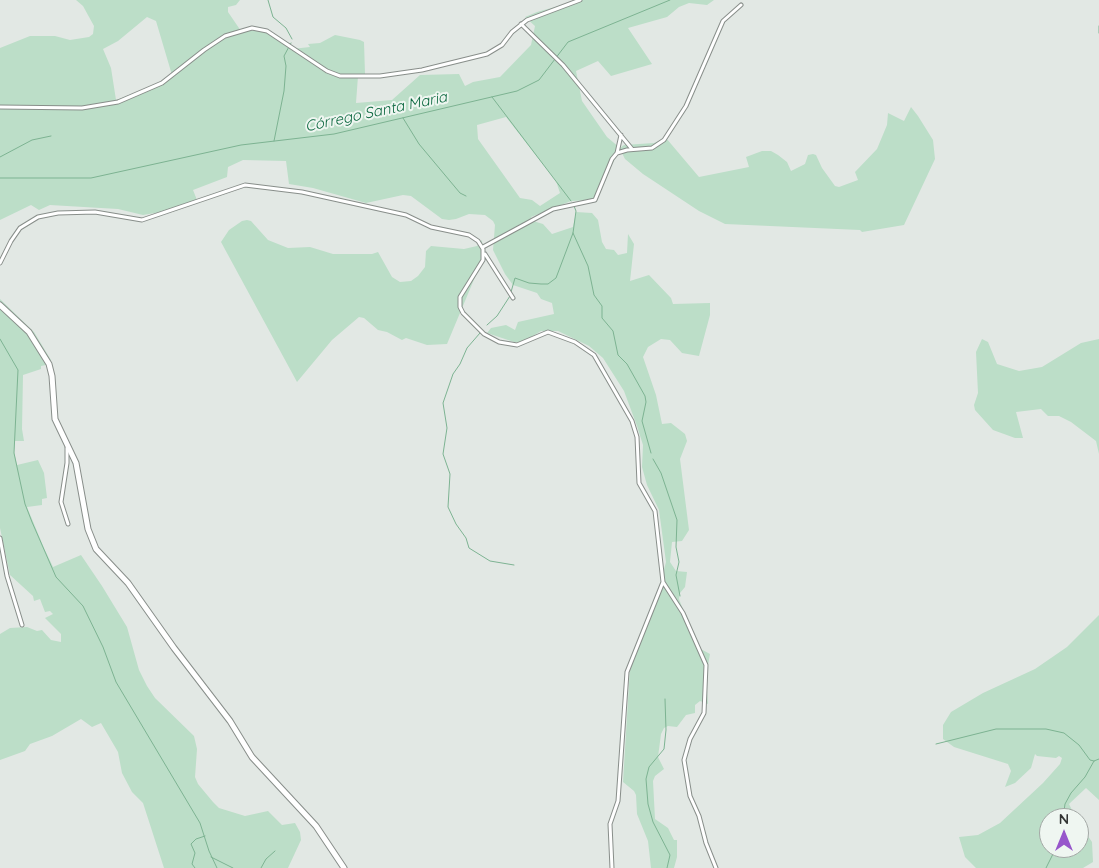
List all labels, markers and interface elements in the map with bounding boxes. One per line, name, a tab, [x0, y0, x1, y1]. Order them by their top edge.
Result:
water label: Córrego Santa Maria	[303, 88, 449, 136]
north arrow	[1039, 808, 1089, 858]
text: N	[1059, 810, 1069, 828]

